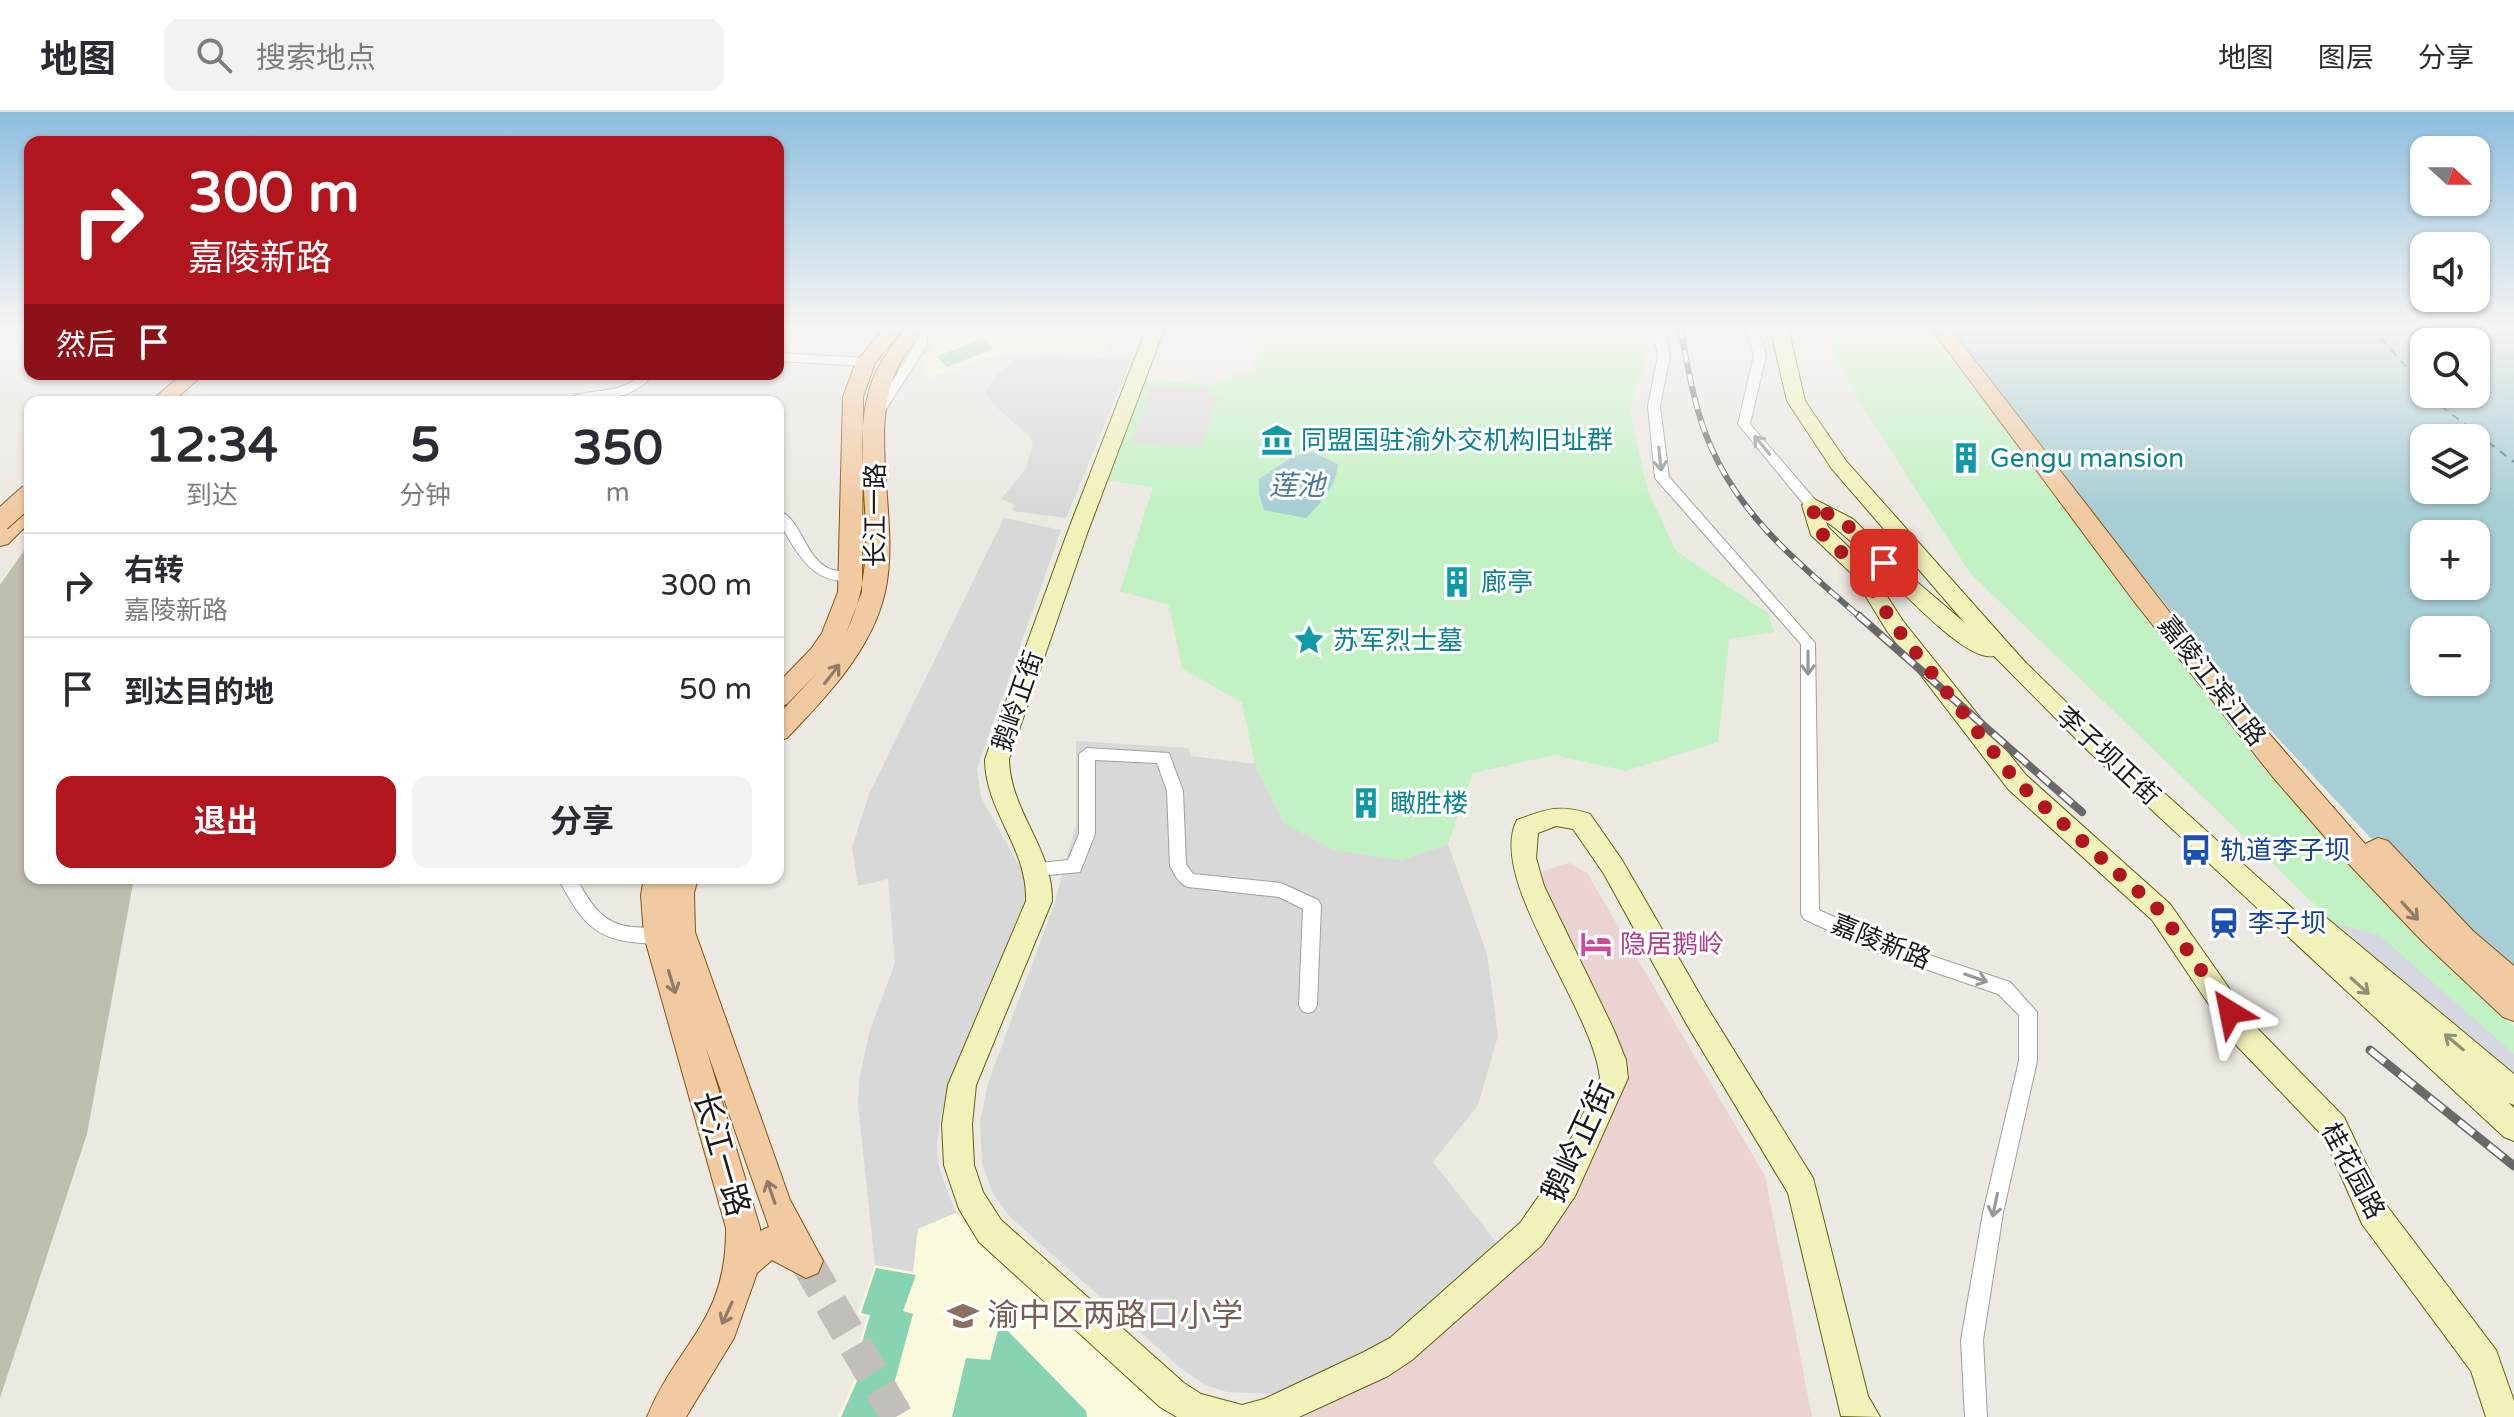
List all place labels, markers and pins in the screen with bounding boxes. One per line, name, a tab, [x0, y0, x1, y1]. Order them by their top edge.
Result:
museum icon: 同盟国驻渝外交机构旧址群	[1260, 423, 1294, 457]
place label: 同盟国驻渝外交机构旧址群	[1301, 425, 1613, 456]
building icon: Gengu mansion	[1949, 441, 1983, 475]
place label: Gengu mansion	[1990, 443, 2184, 474]
pin	[1850, 529, 1918, 597]
building icon: 廊亭	[1440, 565, 1474, 599]
place label: 廊亭	[1481, 567, 1533, 598]
place icon: 苏军烈士墓	[1292, 623, 1326, 657]
place label: 苏军烈士墓	[1333, 625, 1463, 656]
building icon: 瞰胜楼	[1349, 786, 1383, 820]
place label: 瞰胜楼	[1390, 788, 1468, 819]
bus stop icon: 轨道李子坝	[2179, 833, 2213, 867]
place label: 轨道李子坝	[2220, 835, 2350, 866]
station icon: 李子坝	[2207, 906, 2241, 940]
place label: 李子坝	[2248, 908, 2326, 939]
hotel icon: 隐居鹅岭	[1579, 927, 1613, 961]
place label: 隐居鹅岭	[1620, 929, 1724, 960]
place label: 渝中区两路口小学	[987, 1297, 1243, 1335]
school or university icon: 渝中区两路口小学	[946, 1299, 980, 1333]

